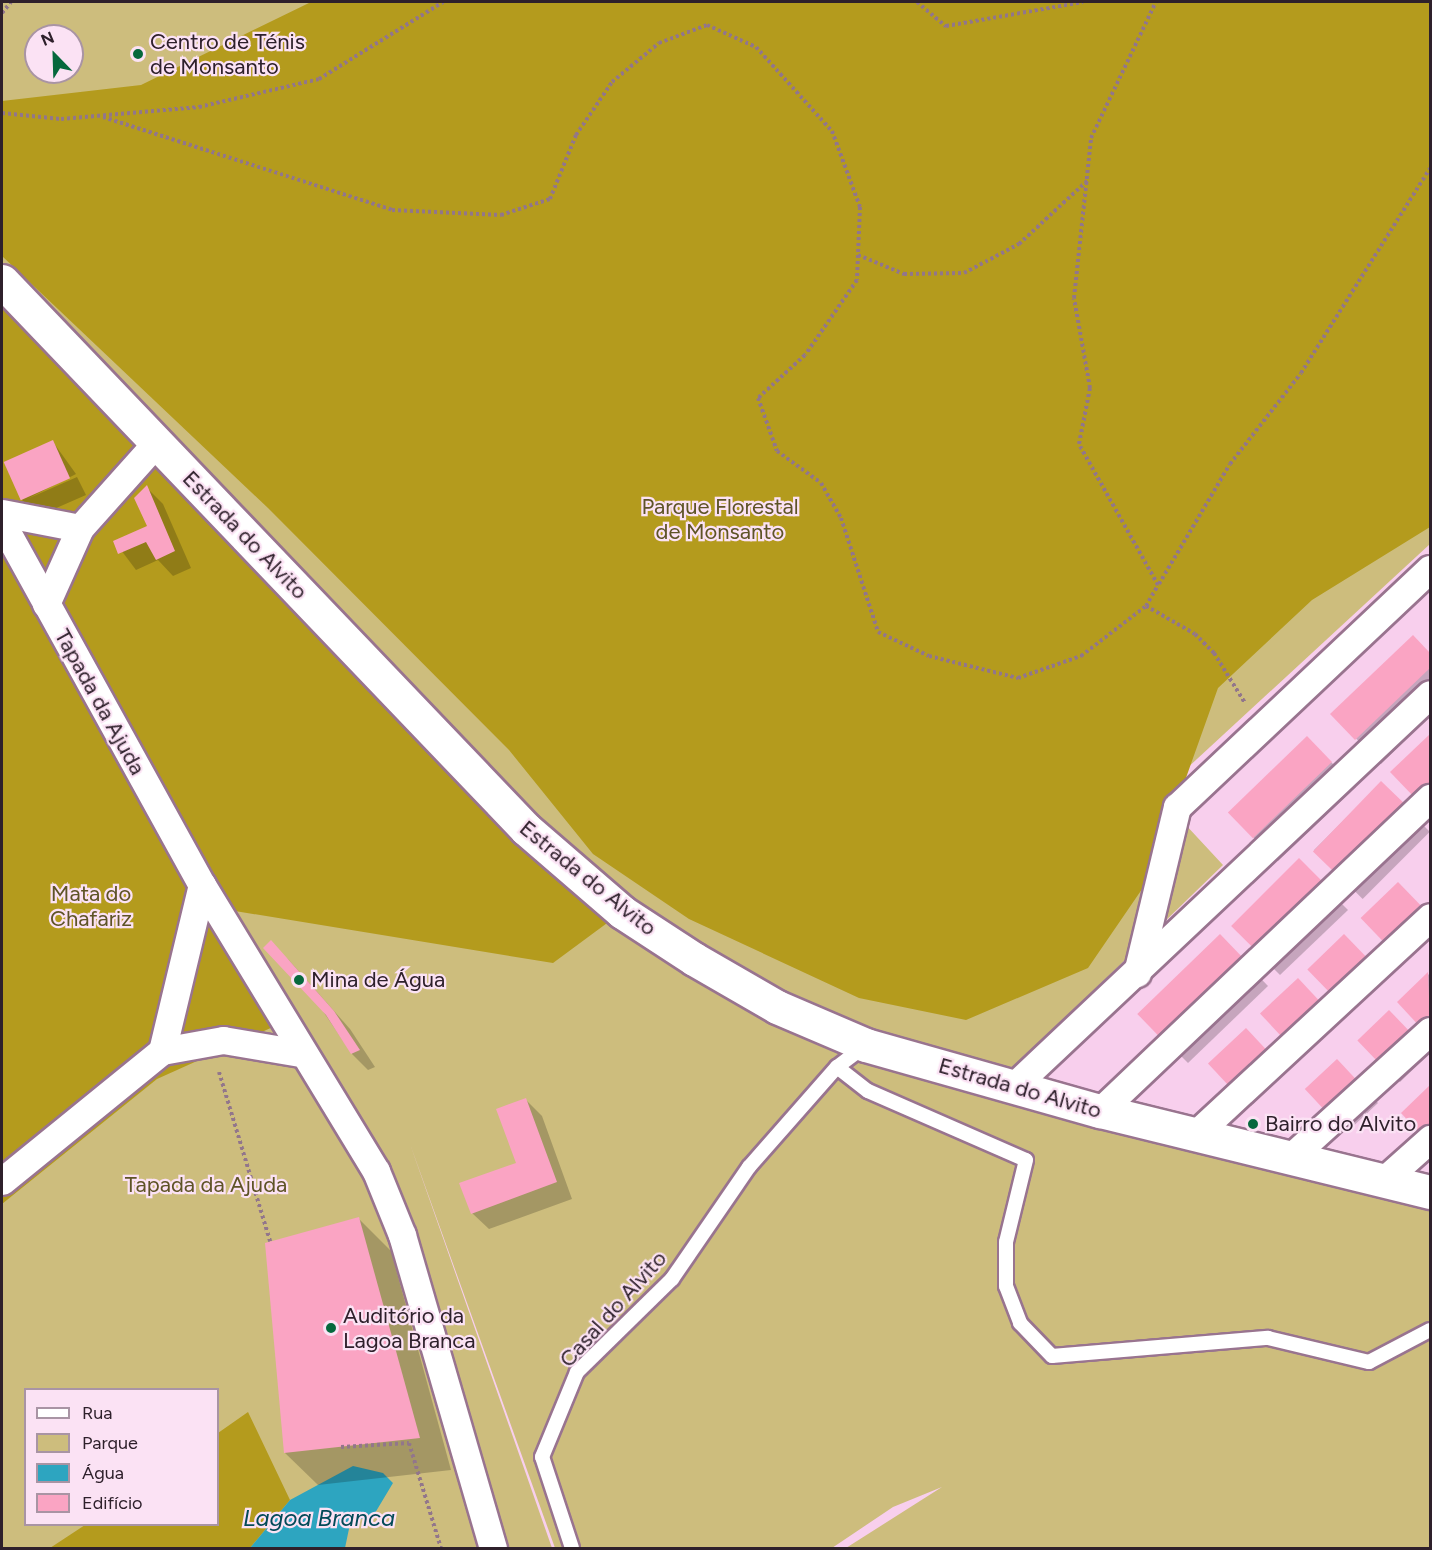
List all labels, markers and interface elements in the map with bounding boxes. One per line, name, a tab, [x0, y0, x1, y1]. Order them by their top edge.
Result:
north arrow	[24, 24, 84, 84]
text: N	[38, 28, 57, 50]
place label: Centro de Ténis de Monsanto	[150, 28, 305, 80]
marker: Centro de Ténis de Monsanto	[131, 47, 145, 61]
street label: Estrada do Alvito	[177, 465, 313, 605]
park label: Parque Florestal de Monsanto	[641, 493, 799, 544]
street label: Tapada da Ajuda	[49, 625, 151, 779]
street label: Estrada do Alvito	[514, 815, 662, 941]
park label: Mata do Chafariz	[50, 880, 132, 932]
place label: Mina de Água	[311, 967, 445, 993]
marker: Mina de Água	[292, 973, 306, 987]
street label: Estrada do Alvito	[936, 1052, 1104, 1124]
place label: Bairro do Alvito	[1265, 1111, 1416, 1137]
marker: Bairro do Alvito	[1246, 1117, 1260, 1131]
park label: Tapada da Ajuda	[125, 1172, 287, 1198]
street label: Casal do Alvito	[554, 1245, 672, 1373]
place label: Auditório da Lagoa Branca	[343, 1302, 475, 1354]
marker: Auditório da Lagoa Branca	[324, 1321, 338, 1335]
legend	[24, 1388, 219, 1526]
text: Rua	[82, 1402, 113, 1424]
text: Parque	[82, 1432, 138, 1454]
text: Água	[82, 1462, 124, 1484]
text: Edifício	[82, 1492, 143, 1514]
water label: Lagoa Branca	[243, 1504, 395, 1532]

